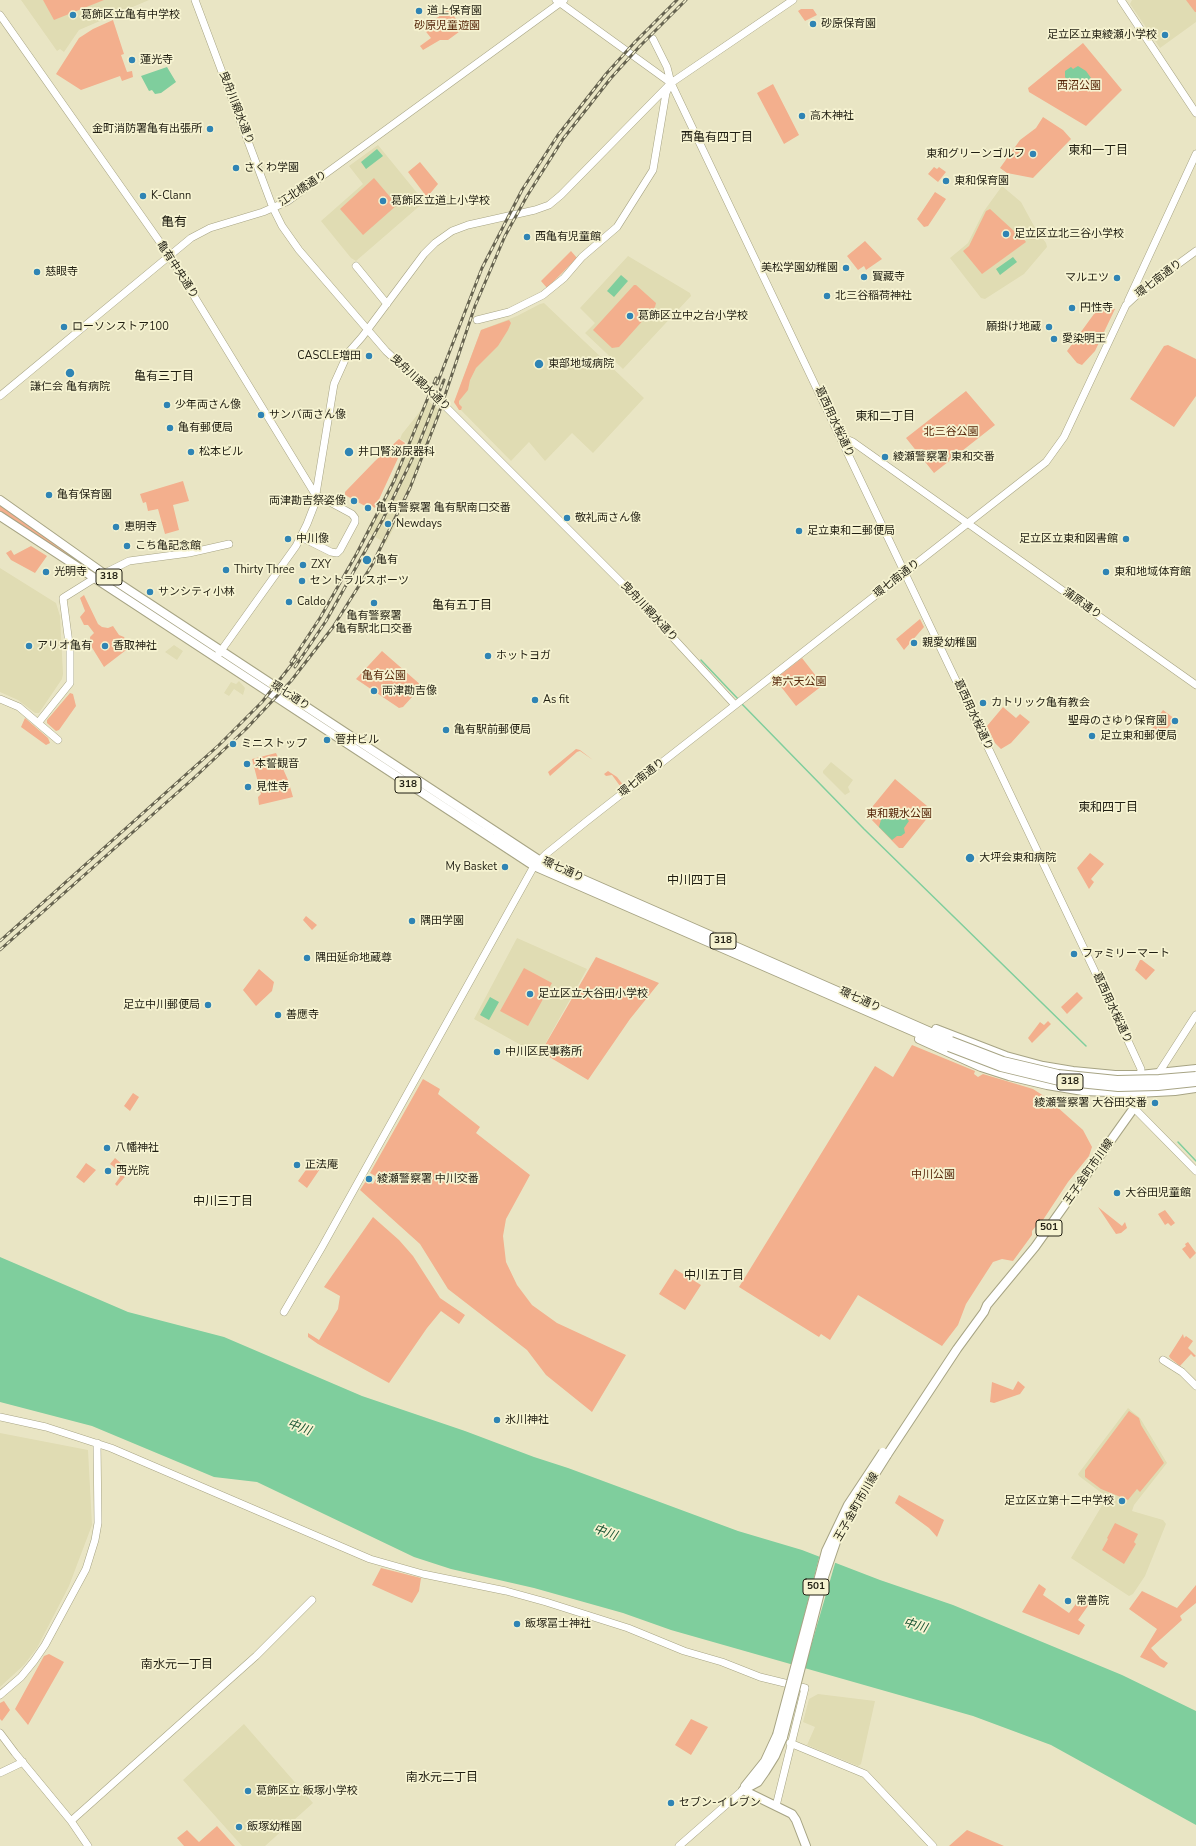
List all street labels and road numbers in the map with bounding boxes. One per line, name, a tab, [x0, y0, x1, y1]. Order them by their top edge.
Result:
street label: 曳舟川親水通り	[216, 70, 256, 146]
street label: 江北橋通り	[276, 168, 330, 210]
street label: 亀有中央通り	[153, 239, 201, 301]
street label: 環七南通り	[1133, 257, 1185, 301]
street label: 曳舟川親水通り	[387, 352, 453, 414]
street label: 葛西用水桜通り	[812, 384, 856, 460]
street label: 環七南通り	[871, 557, 923, 601]
road number: 318	[96, 569, 122, 585]
street label: 曳舟川親水通り	[618, 579, 680, 645]
street label: 蒲原通り	[1060, 586, 1104, 622]
street label: 葛西用水桜通り	[951, 677, 995, 753]
street label: 環七通り	[268, 678, 312, 714]
street label: 環七南通り	[616, 756, 668, 800]
road number: 318	[395, 777, 421, 793]
street label: 環七通り	[540, 855, 586, 885]
road number: 318	[710, 933, 736, 949]
street label: 葛西用水桜通り	[1090, 970, 1134, 1046]
street label: 環七通り	[837, 985, 883, 1015]
road number: 318	[1057, 1074, 1083, 1090]
street label: 王子金町市川線	[1062, 1137, 1116, 1207]
road number: 501	[1036, 1220, 1062, 1236]
street label: 王子金町市川線	[832, 1470, 882, 1544]
road number: 501	[803, 1579, 829, 1595]

